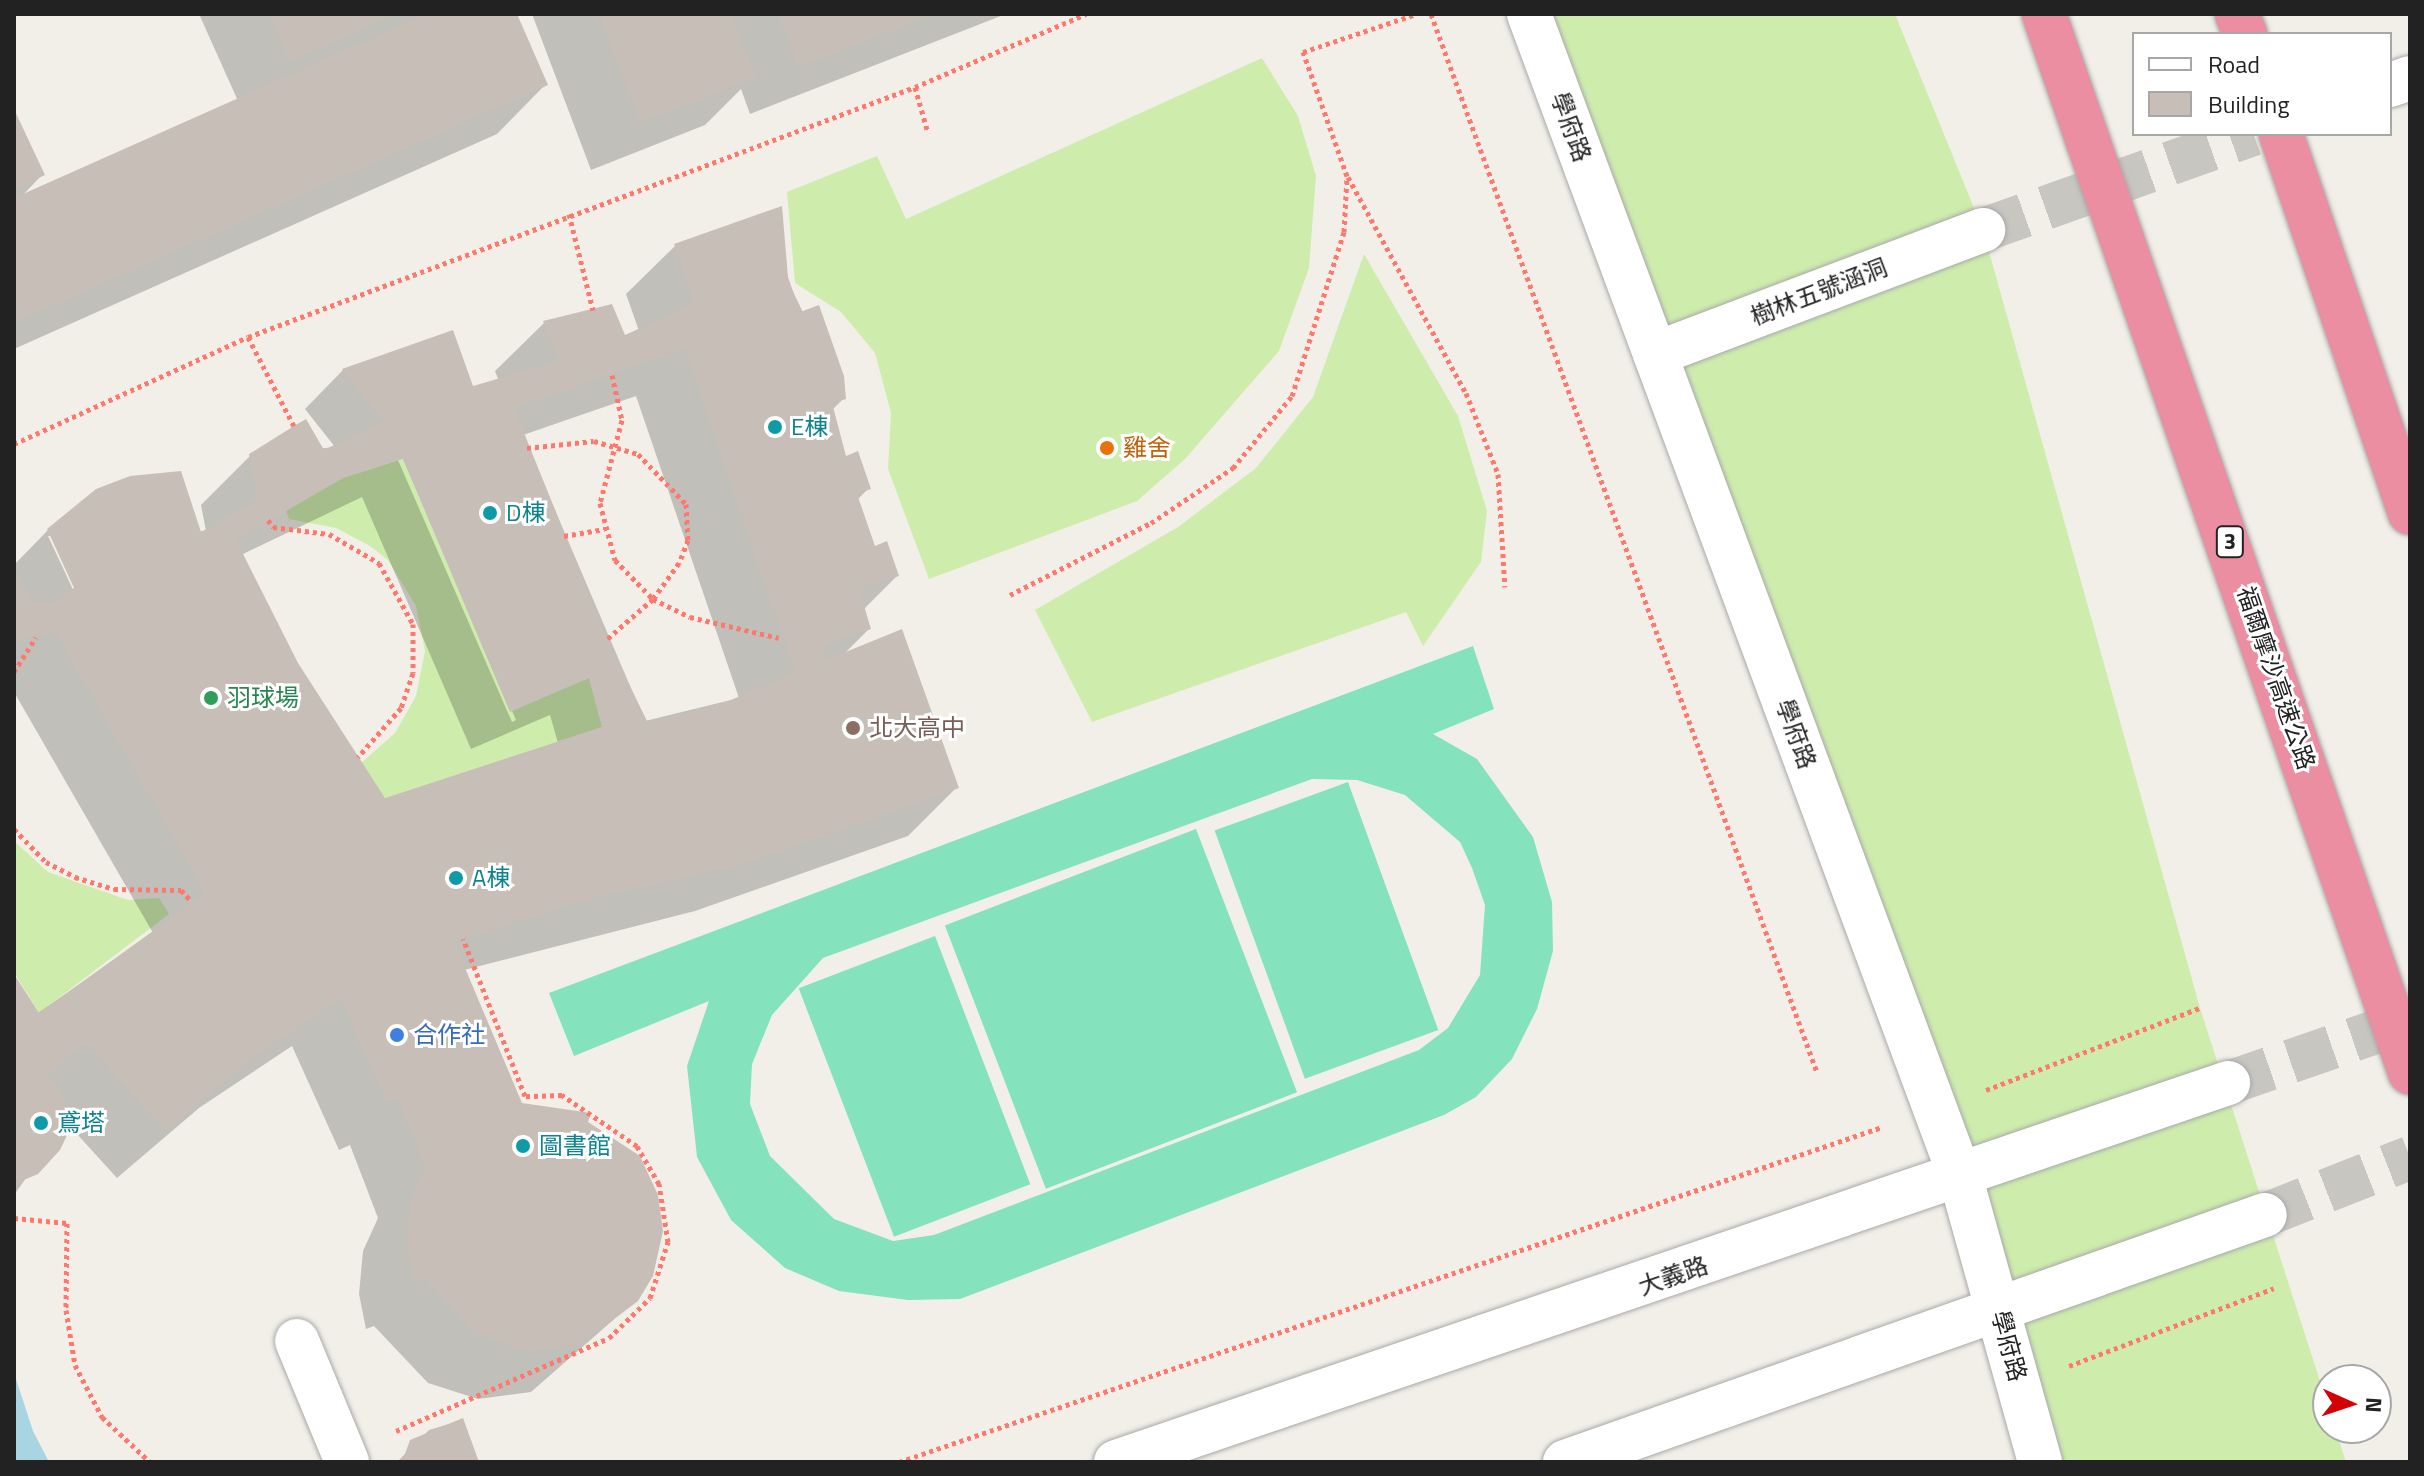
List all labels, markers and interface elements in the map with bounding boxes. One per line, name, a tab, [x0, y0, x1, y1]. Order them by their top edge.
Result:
legend	[2132, 32, 2392, 136]
text: Road	[2208, 46, 2260, 82]
text: Building	[2208, 86, 2290, 122]
street label: 學府路	[1545, 88, 1597, 166]
street label: 樹林五號涵洞	[1747, 253, 1891, 331]
place label: E棟	[791, 413, 828, 441]
marker: E棟	[766, 418, 784, 436]
place label: 雞舍	[1123, 434, 1171, 462]
marker: 雞舍	[1098, 439, 1116, 457]
place label: D棟	[506, 499, 545, 527]
marker: D棟	[481, 504, 499, 522]
road number: 3	[2214, 524, 2246, 560]
street label: 福爾摩沙高速公路	[2231, 583, 2321, 773]
place label: 羽球場	[227, 684, 299, 712]
marker: 羽球場	[202, 689, 220, 707]
street label: 學府路	[1770, 695, 1822, 773]
place label: 北大高中	[869, 714, 965, 742]
marker: 北大高中	[844, 719, 862, 737]
place label: A棟	[472, 864, 510, 892]
marker: A棟	[447, 869, 465, 887]
place label: 合作社	[413, 1021, 485, 1049]
marker: 合作社	[388, 1026, 406, 1044]
place label: 鳶塔	[57, 1109, 105, 1137]
marker: 鳶塔	[32, 1114, 50, 1132]
place label: 圖書館	[539, 1132, 611, 1160]
marker: 圖書館	[514, 1137, 532, 1155]
street label: 大義路	[1634, 1251, 1712, 1301]
street label: 學府路	[1986, 1307, 2032, 1385]
north arrow	[2312, 1364, 2392, 1444]
text: N	[2357, 1397, 2391, 1414]

